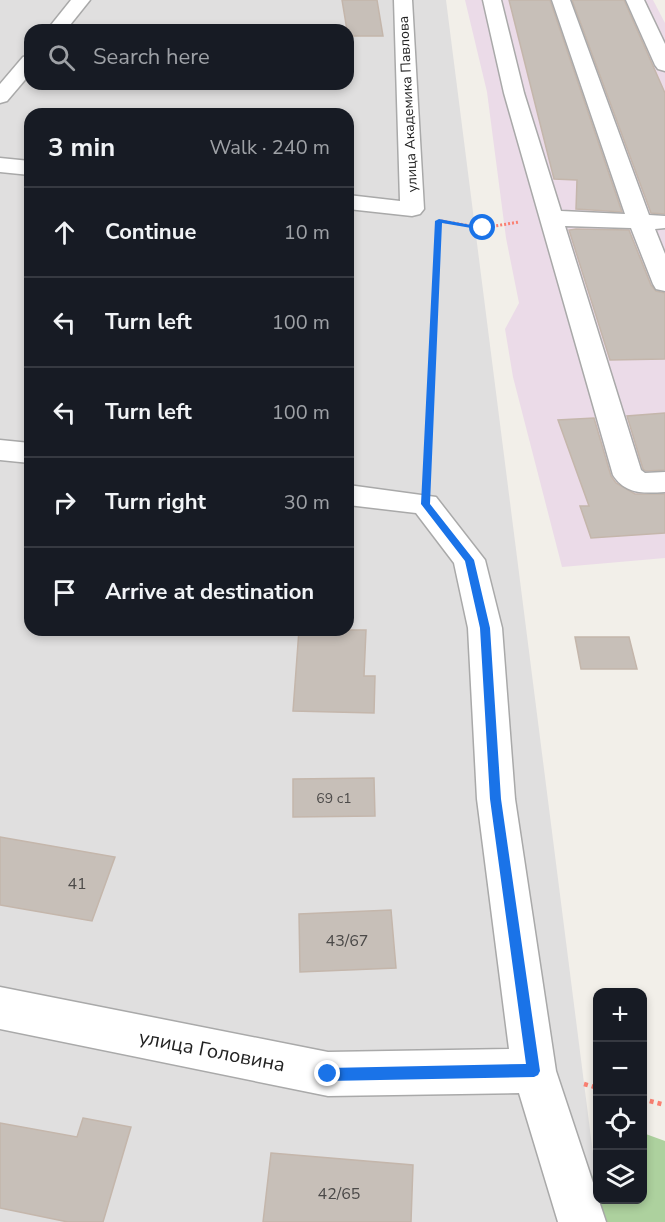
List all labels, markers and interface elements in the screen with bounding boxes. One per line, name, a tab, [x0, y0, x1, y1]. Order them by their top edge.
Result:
street label: улица Академика Павлова	[394, 15, 422, 193]
search box	[24, 24, 354, 90]
icon: search	[45, 41, 78, 74]
text: Search here	[93, 42, 210, 72]
text: 3 min	[48, 130, 115, 165]
text: Walk · 240 m	[210, 134, 330, 161]
route start	[469, 214, 495, 240]
icon: ahead	[48, 216, 81, 249]
text: Continue	[105, 217, 196, 247]
text: 10 m	[284, 219, 330, 246]
icon: left	[48, 306, 81, 339]
text: Turn left	[105, 307, 192, 337]
text: 100 m	[272, 309, 330, 336]
icon: left	[48, 396, 81, 429]
text: Turn left	[105, 397, 192, 427]
text: 100 m	[272, 399, 330, 426]
icon: right	[48, 486, 81, 519]
text: Turn right	[105, 487, 206, 517]
text: 30 m	[284, 489, 330, 516]
icon: arrive	[48, 576, 81, 609]
text: Arrive at destination	[105, 577, 314, 607]
house number: 69 с1	[316, 789, 352, 808]
house number: 41	[67, 873, 87, 895]
house number: 43/67	[326, 930, 368, 952]
map controls	[593, 988, 647, 1204]
button: +	[593, 988, 647, 1042]
street label: улица Головина	[137, 1024, 287, 1078]
button: −	[593, 1042, 647, 1096]
route end	[314, 1060, 340, 1086]
button: locate	[593, 1096, 647, 1150]
button: layers	[593, 1150, 647, 1204]
house number: 42/65	[318, 1183, 360, 1205]

